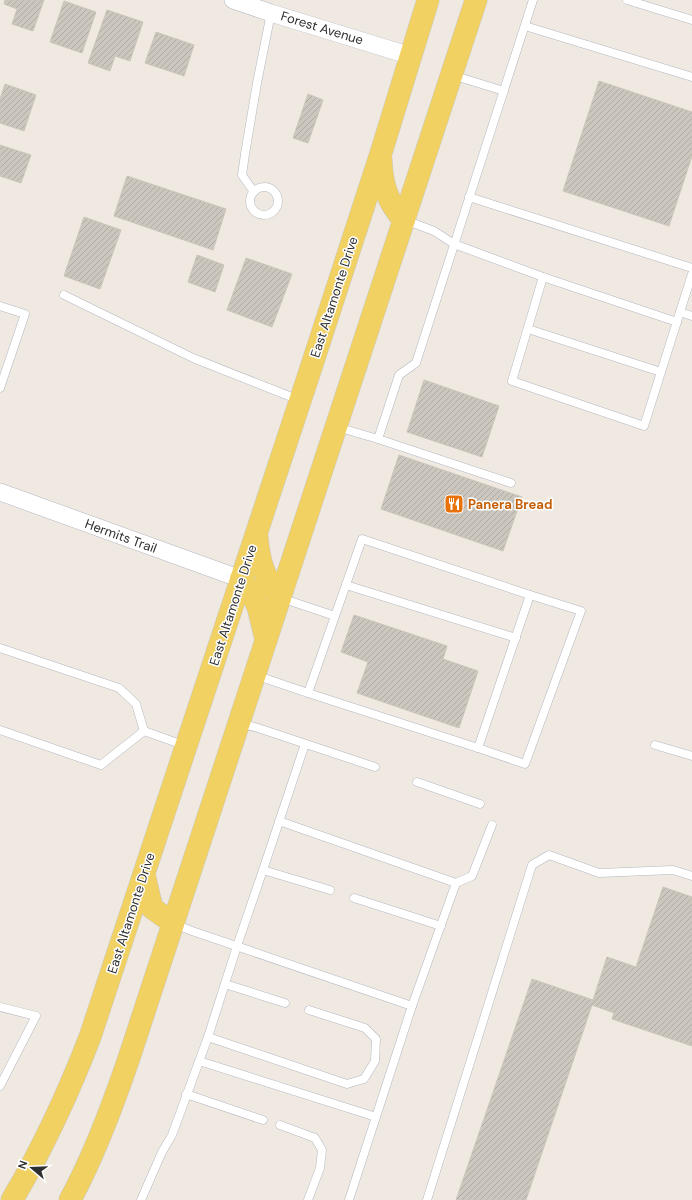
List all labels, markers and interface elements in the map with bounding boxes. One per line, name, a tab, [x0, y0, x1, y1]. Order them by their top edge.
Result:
street label: Forest Avenue	[279, 7, 365, 49]
street label: East Altamonte Drive	[306, 234, 362, 360]
restaurant icon: Panera Bread	[443, 493, 465, 515]
place label: Panera Bread	[468, 496, 552, 513]
street label: Hermits Trail	[83, 515, 159, 557]
street label: East Altamonte Drive	[205, 542, 261, 668]
street label: East Altamonte Drive	[103, 850, 159, 976]
north arrow	[12, 1148, 52, 1188]
text: N	[15, 1159, 30, 1171]

